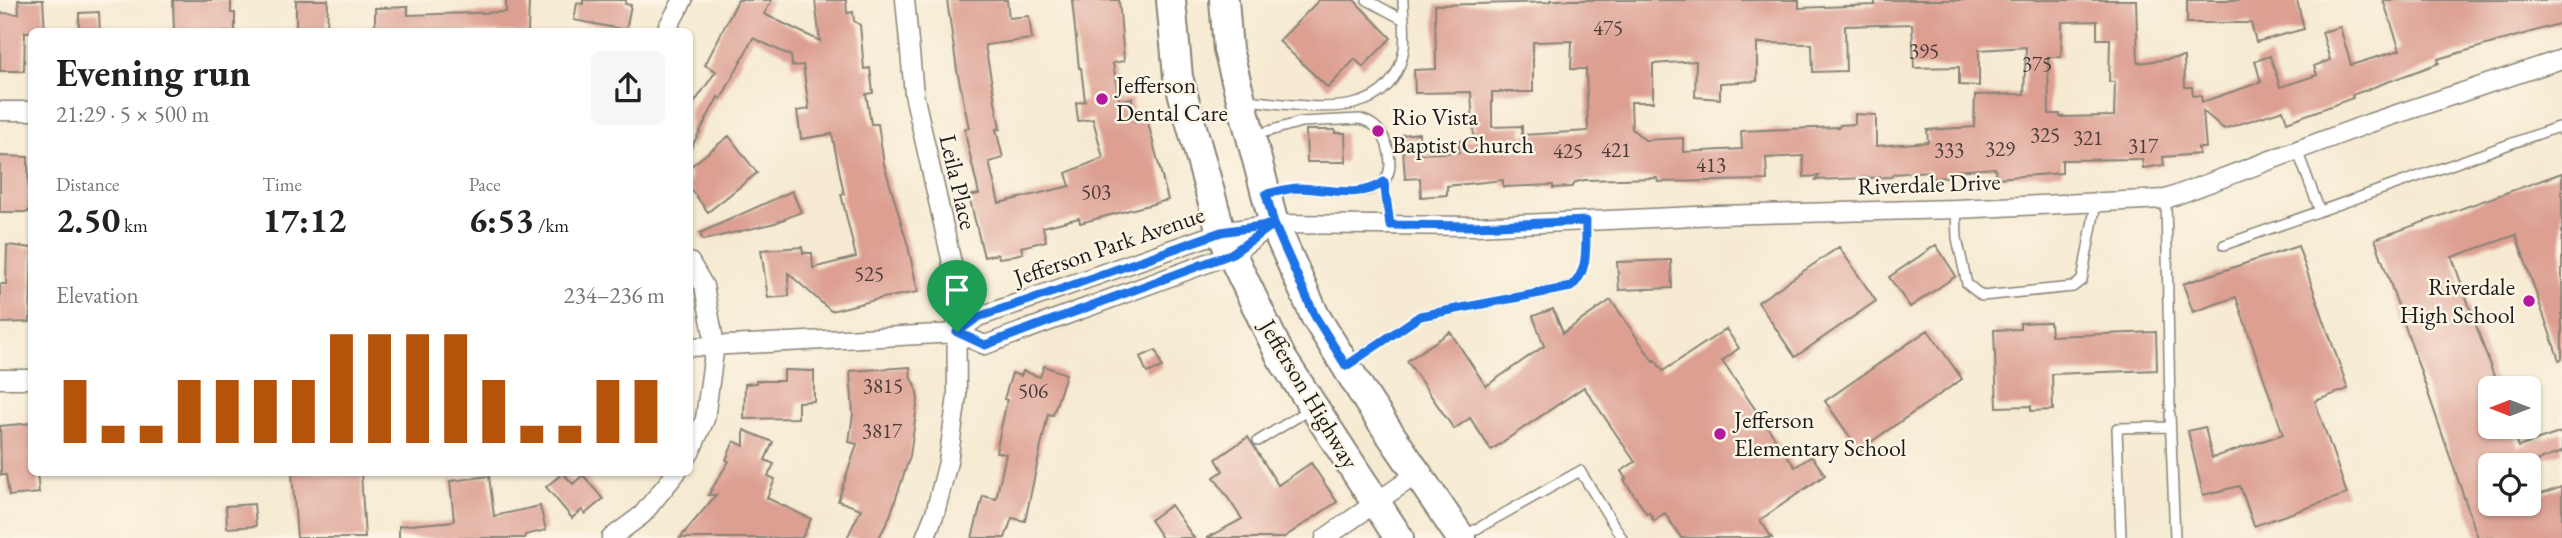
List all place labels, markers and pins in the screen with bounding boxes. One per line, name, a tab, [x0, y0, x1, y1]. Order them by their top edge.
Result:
place label: Jefferson Dental Care	[1114, 69, 1228, 128]
marker: Jefferson Dental Care	[1094, 91, 1110, 107]
place label: Rio Vista Baptist Church	[1392, 101, 1534, 160]
marker: Rio Vista Baptist Church	[1370, 123, 1386, 139]
pin	[927, 260, 987, 332]
place label: Riverdale High School	[2400, 271, 2515, 330]
marker: Riverdale High School	[2521, 293, 2537, 309]
place label: Jefferson Elementary School	[1732, 404, 1906, 463]
marker: Jefferson Elementary School	[1712, 426, 1728, 442]

